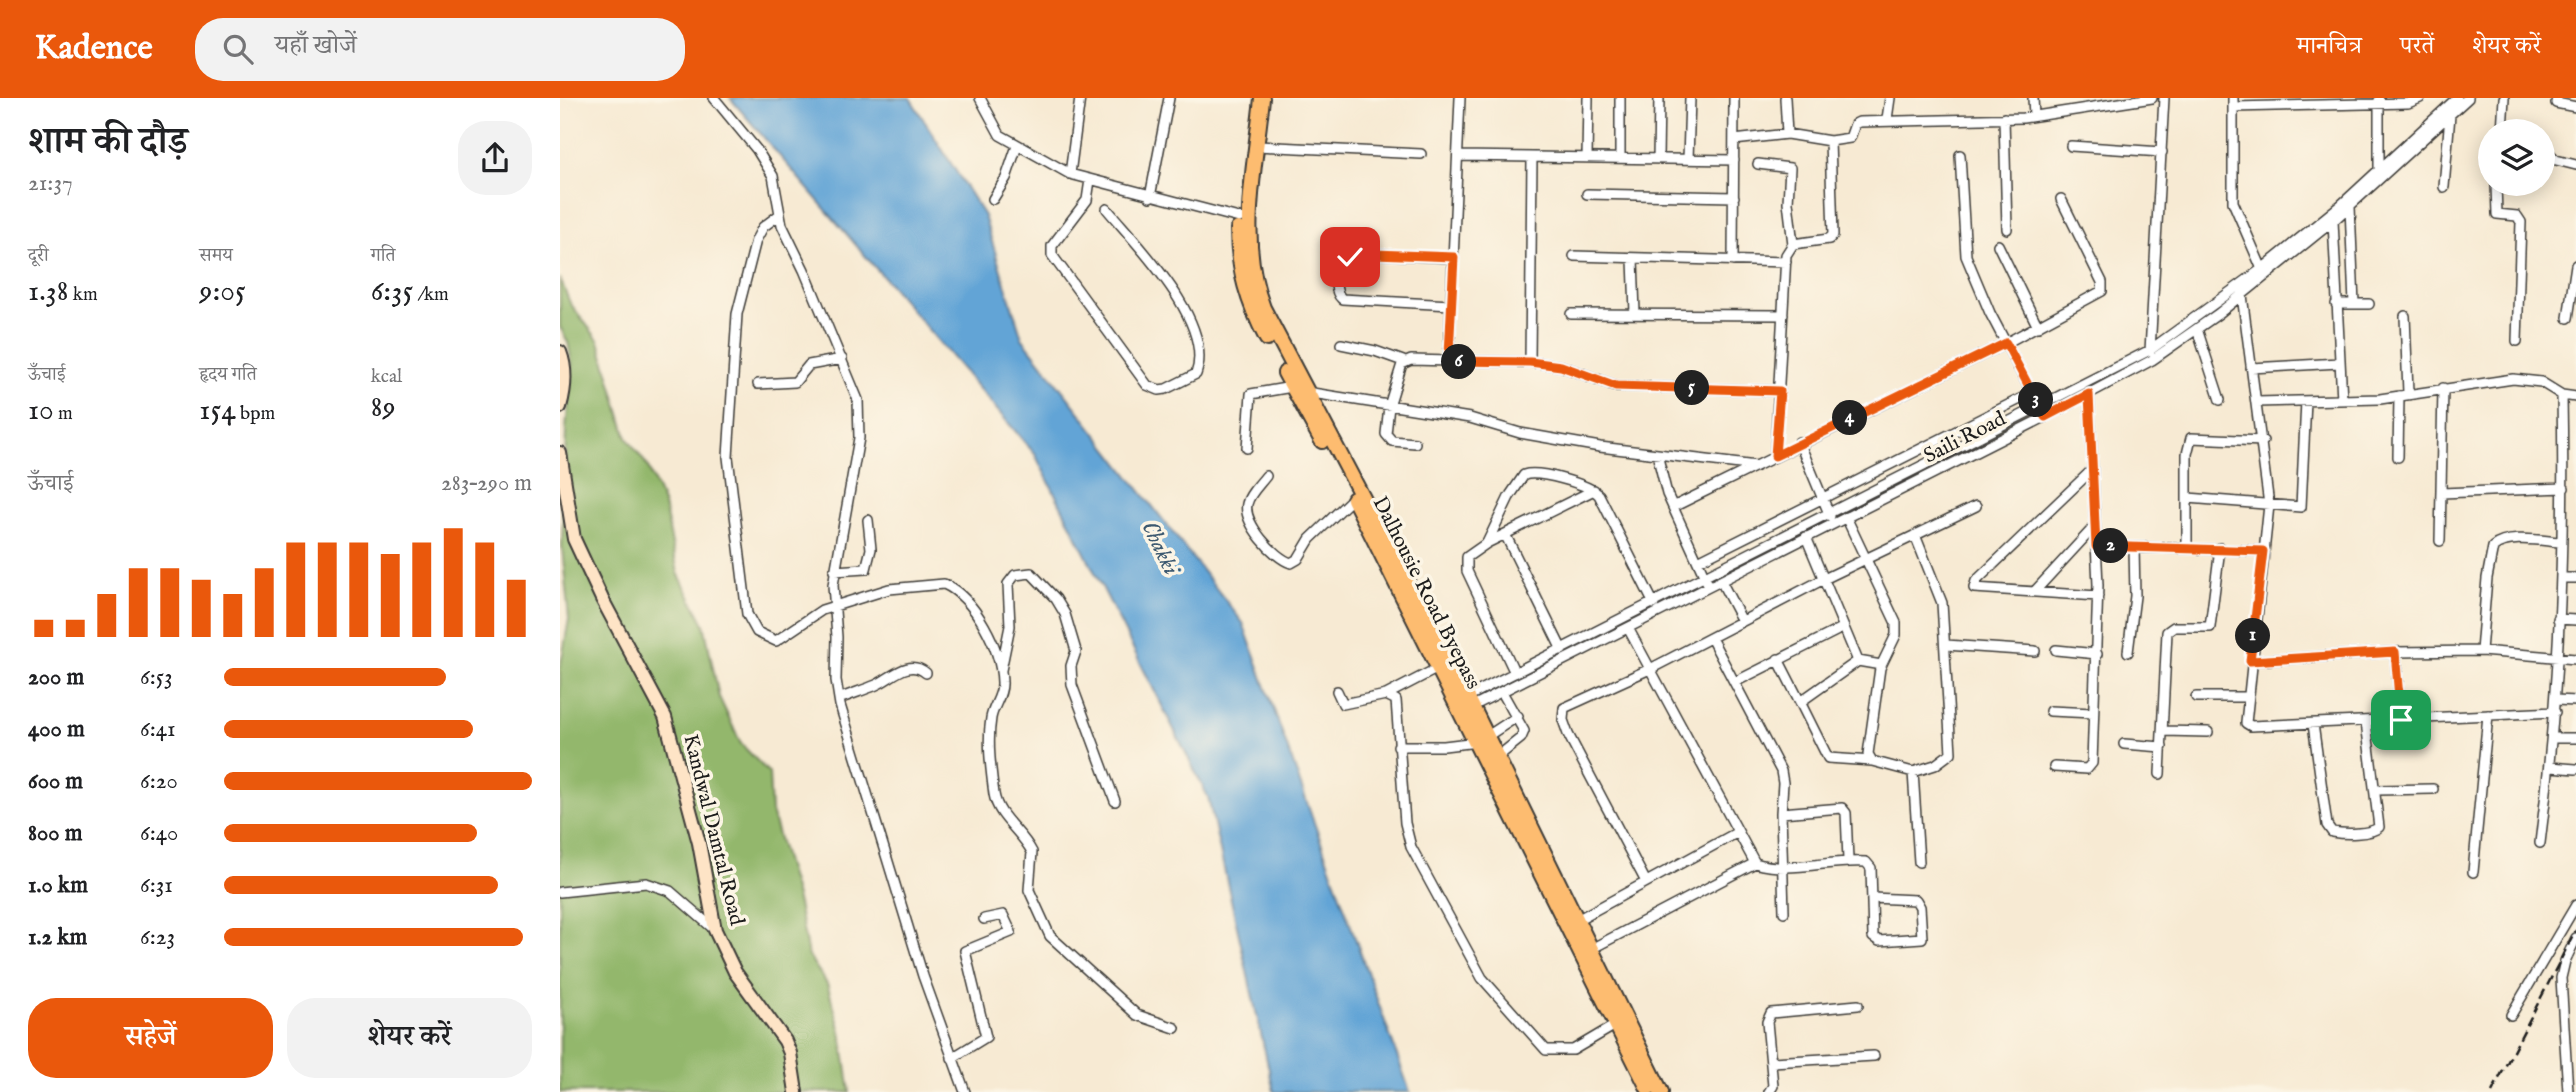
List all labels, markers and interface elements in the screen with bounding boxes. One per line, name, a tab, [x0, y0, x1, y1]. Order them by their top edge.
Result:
search box	[195, 18, 685, 81]
text: Kadence	[35, 28, 153, 70]
text: यहाँ खोजें	[275, 29, 357, 62]
icon: search	[219, 30, 257, 68]
text: मानचित्र	[2297, 31, 2362, 62]
text: परतें	[2400, 31, 2434, 62]
text: शेयर करें	[2472, 31, 2541, 62]
text: शाम की दौड़	[28, 119, 188, 167]
map controls	[2478, 119, 2555, 196]
button: layers	[2478, 119, 2555, 196]
button: share	[458, 121, 532, 195]
text: 21:37	[28, 169, 73, 198]
pin	[1320, 227, 1380, 287]
icon: check	[1331, 238, 1369, 276]
text: दूरी	[28, 244, 49, 268]
text: समय	[199, 244, 233, 268]
text: गति	[371, 244, 396, 268]
text: 1.38	[28, 273, 69, 311]
text: 9:05	[199, 273, 246, 311]
text: 6:35	[371, 273, 413, 311]
text: km	[69, 283, 98, 307]
text: /km	[413, 283, 449, 307]
pin: 6	[1441, 344, 1476, 380]
text: 6	[1454, 349, 1463, 373]
text: ऊँचाई	[28, 363, 65, 387]
text: हृदय गति	[199, 363, 257, 387]
text: kcal	[371, 365, 402, 389]
pin: 5	[1674, 370, 1710, 406]
text: 5	[1688, 375, 1695, 399]
pin: 3	[2018, 382, 2054, 418]
text: 3	[2032, 387, 2039, 411]
text: 89	[371, 389, 396, 427]
text: 10	[28, 392, 54, 430]
text: 154	[199, 392, 236, 430]
pin: 4	[1832, 400, 1868, 436]
text: m	[54, 402, 73, 426]
text: bpm	[236, 402, 275, 426]
text: 4	[1845, 405, 1854, 429]
street label: Saili Road	[1919, 405, 2011, 470]
text: ऊँचाई	[28, 469, 73, 498]
text: 283–290 m	[441, 469, 532, 498]
street label: Dalhousie Road Byepass	[1366, 492, 1486, 694]
water label: Chakki	[1135, 516, 1186, 581]
pin: 2	[2094, 528, 2128, 564]
text: 2	[2106, 533, 2115, 557]
pin: 1	[2236, 618, 2270, 654]
text: 1	[2249, 623, 2256, 647]
text: 200 m	[28, 663, 84, 692]
text: 6:53	[140, 663, 173, 692]
pin	[2371, 690, 2431, 750]
icon: arrive	[2382, 701, 2420, 739]
text: 400 m	[28, 715, 85, 744]
text: 6:41	[140, 715, 176, 744]
street label: Kandwal Damtal Road	[676, 732, 750, 929]
text: 600 m	[28, 767, 83, 796]
text: 6:20	[140, 767, 178, 796]
text: 800 m	[28, 819, 82, 848]
text: 6:40	[140, 819, 178, 848]
text: 1.0 km	[28, 871, 88, 900]
text: 6:31	[140, 871, 173, 900]
text: 1.2 km	[28, 923, 87, 952]
text: 6:23	[140, 923, 175, 952]
button: सहेजें	[28, 998, 273, 1078]
button: शेयर करें	[287, 998, 532, 1078]

